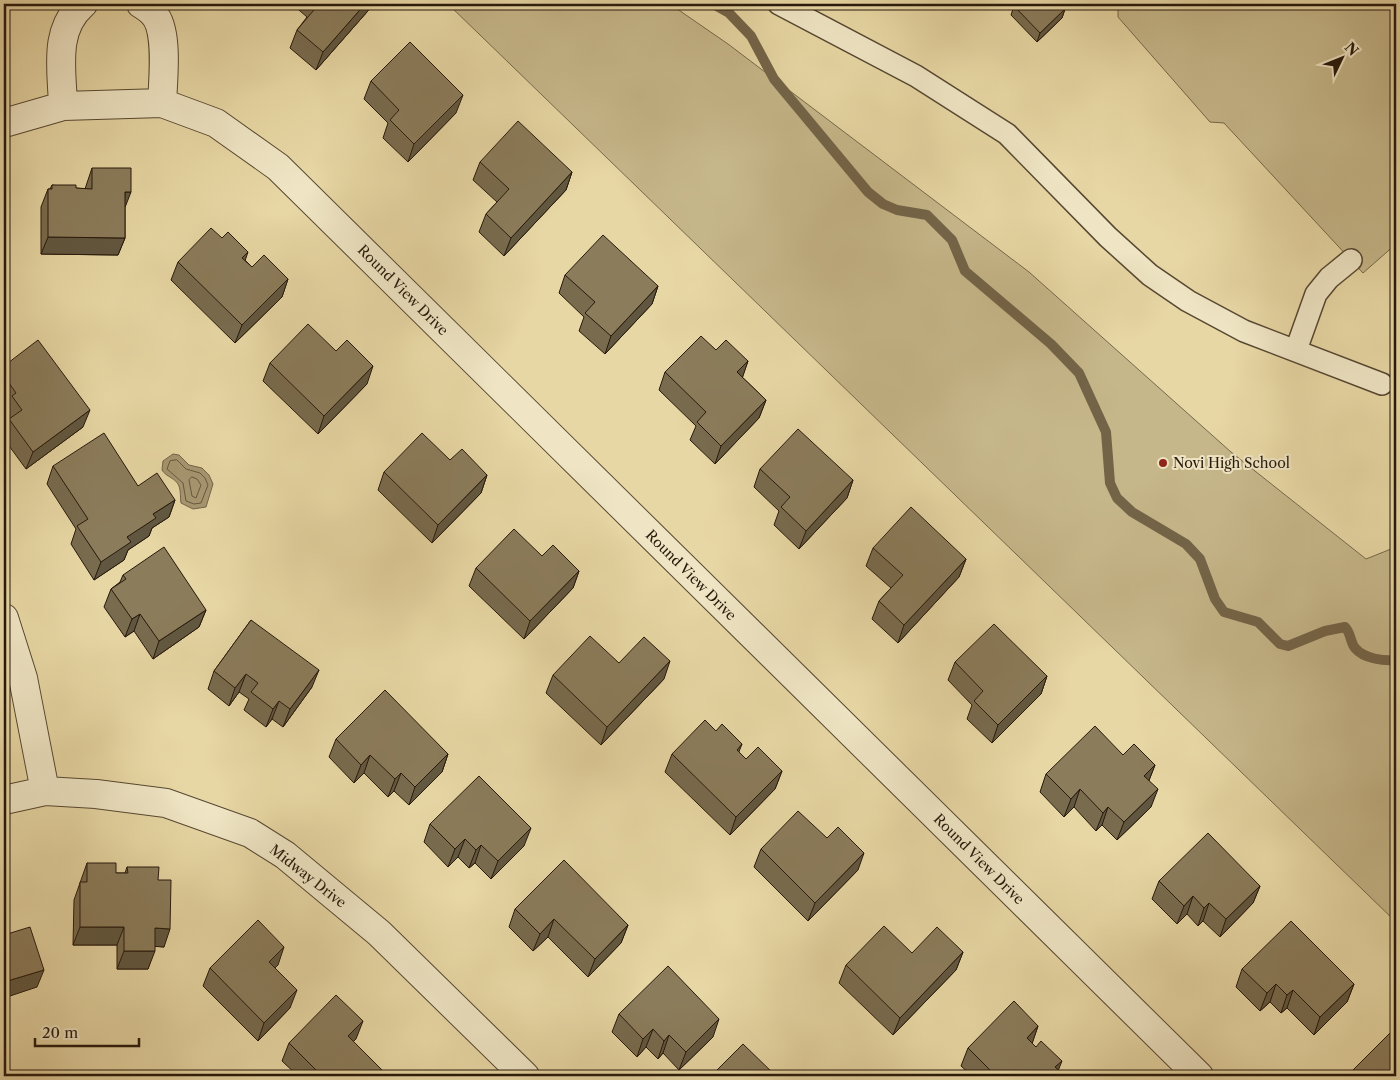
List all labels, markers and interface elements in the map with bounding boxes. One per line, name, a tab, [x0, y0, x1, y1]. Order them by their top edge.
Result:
north arrow	[1318, 32, 1368, 82]
text: N	[1341, 39, 1362, 60]
street label: Round View Drive	[354, 241, 452, 339]
place label: Novi High School	[1173, 454, 1290, 472]
marker: Novi High School	[1157, 457, 1169, 469]
street label: Round View Drive	[642, 526, 740, 624]
street label: Round View Drive	[930, 810, 1028, 908]
street label: Midway Drive	[266, 840, 350, 912]
scale bar	[35, 1015, 139, 1047]
text: 20 m	[42, 1023, 78, 1042]

